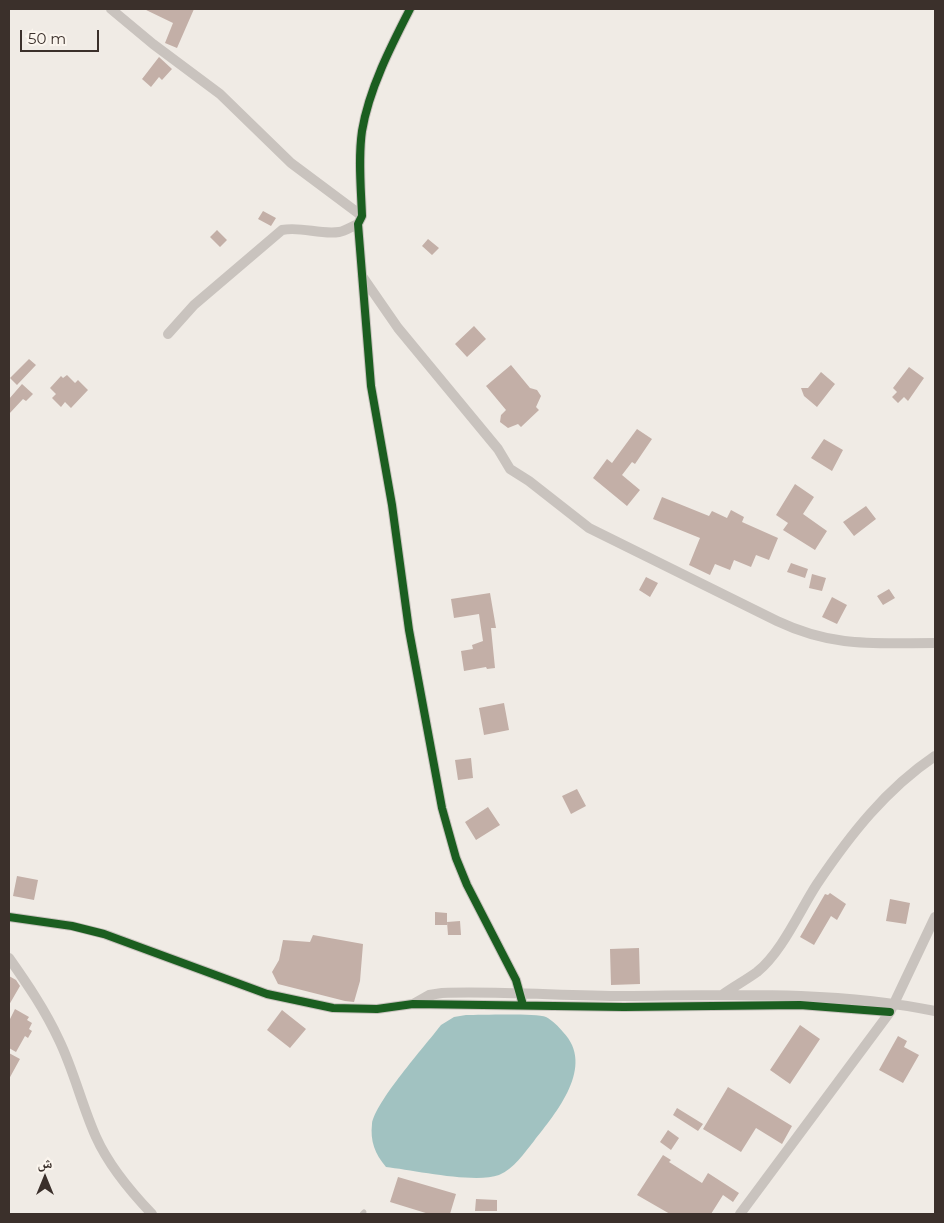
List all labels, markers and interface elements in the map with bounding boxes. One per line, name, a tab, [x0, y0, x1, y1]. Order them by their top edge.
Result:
scale bar	[22, 20, 101, 52]
text: 50 m	[28, 29, 66, 48]
north arrow	[20, 1153, 70, 1203]
text: ش	[38, 1154, 52, 1172]

